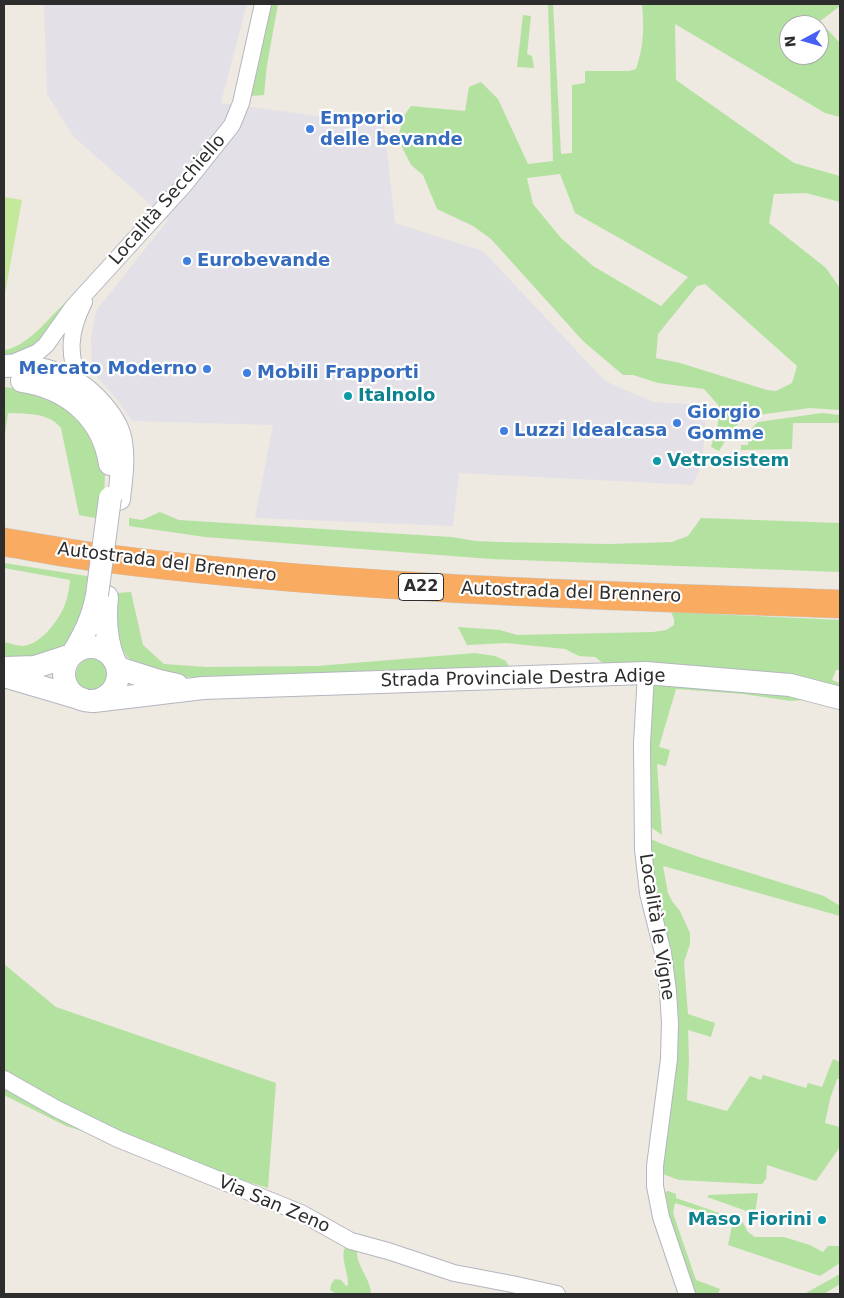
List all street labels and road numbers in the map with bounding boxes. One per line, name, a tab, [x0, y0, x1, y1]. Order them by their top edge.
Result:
street label: Località Secchiello	[105, 130, 231, 270]
street label: Autostrada del Brennero	[56, 539, 278, 587]
road number: A22	[398, 574, 444, 600]
street label: Autostrada del Brennero	[460, 578, 682, 608]
street label: Strada Provinciale Destra Adige	[380, 666, 666, 692]
street label: Località le Vigne	[634, 852, 678, 1002]
street label: Via San Zeno	[215, 1172, 333, 1238]

